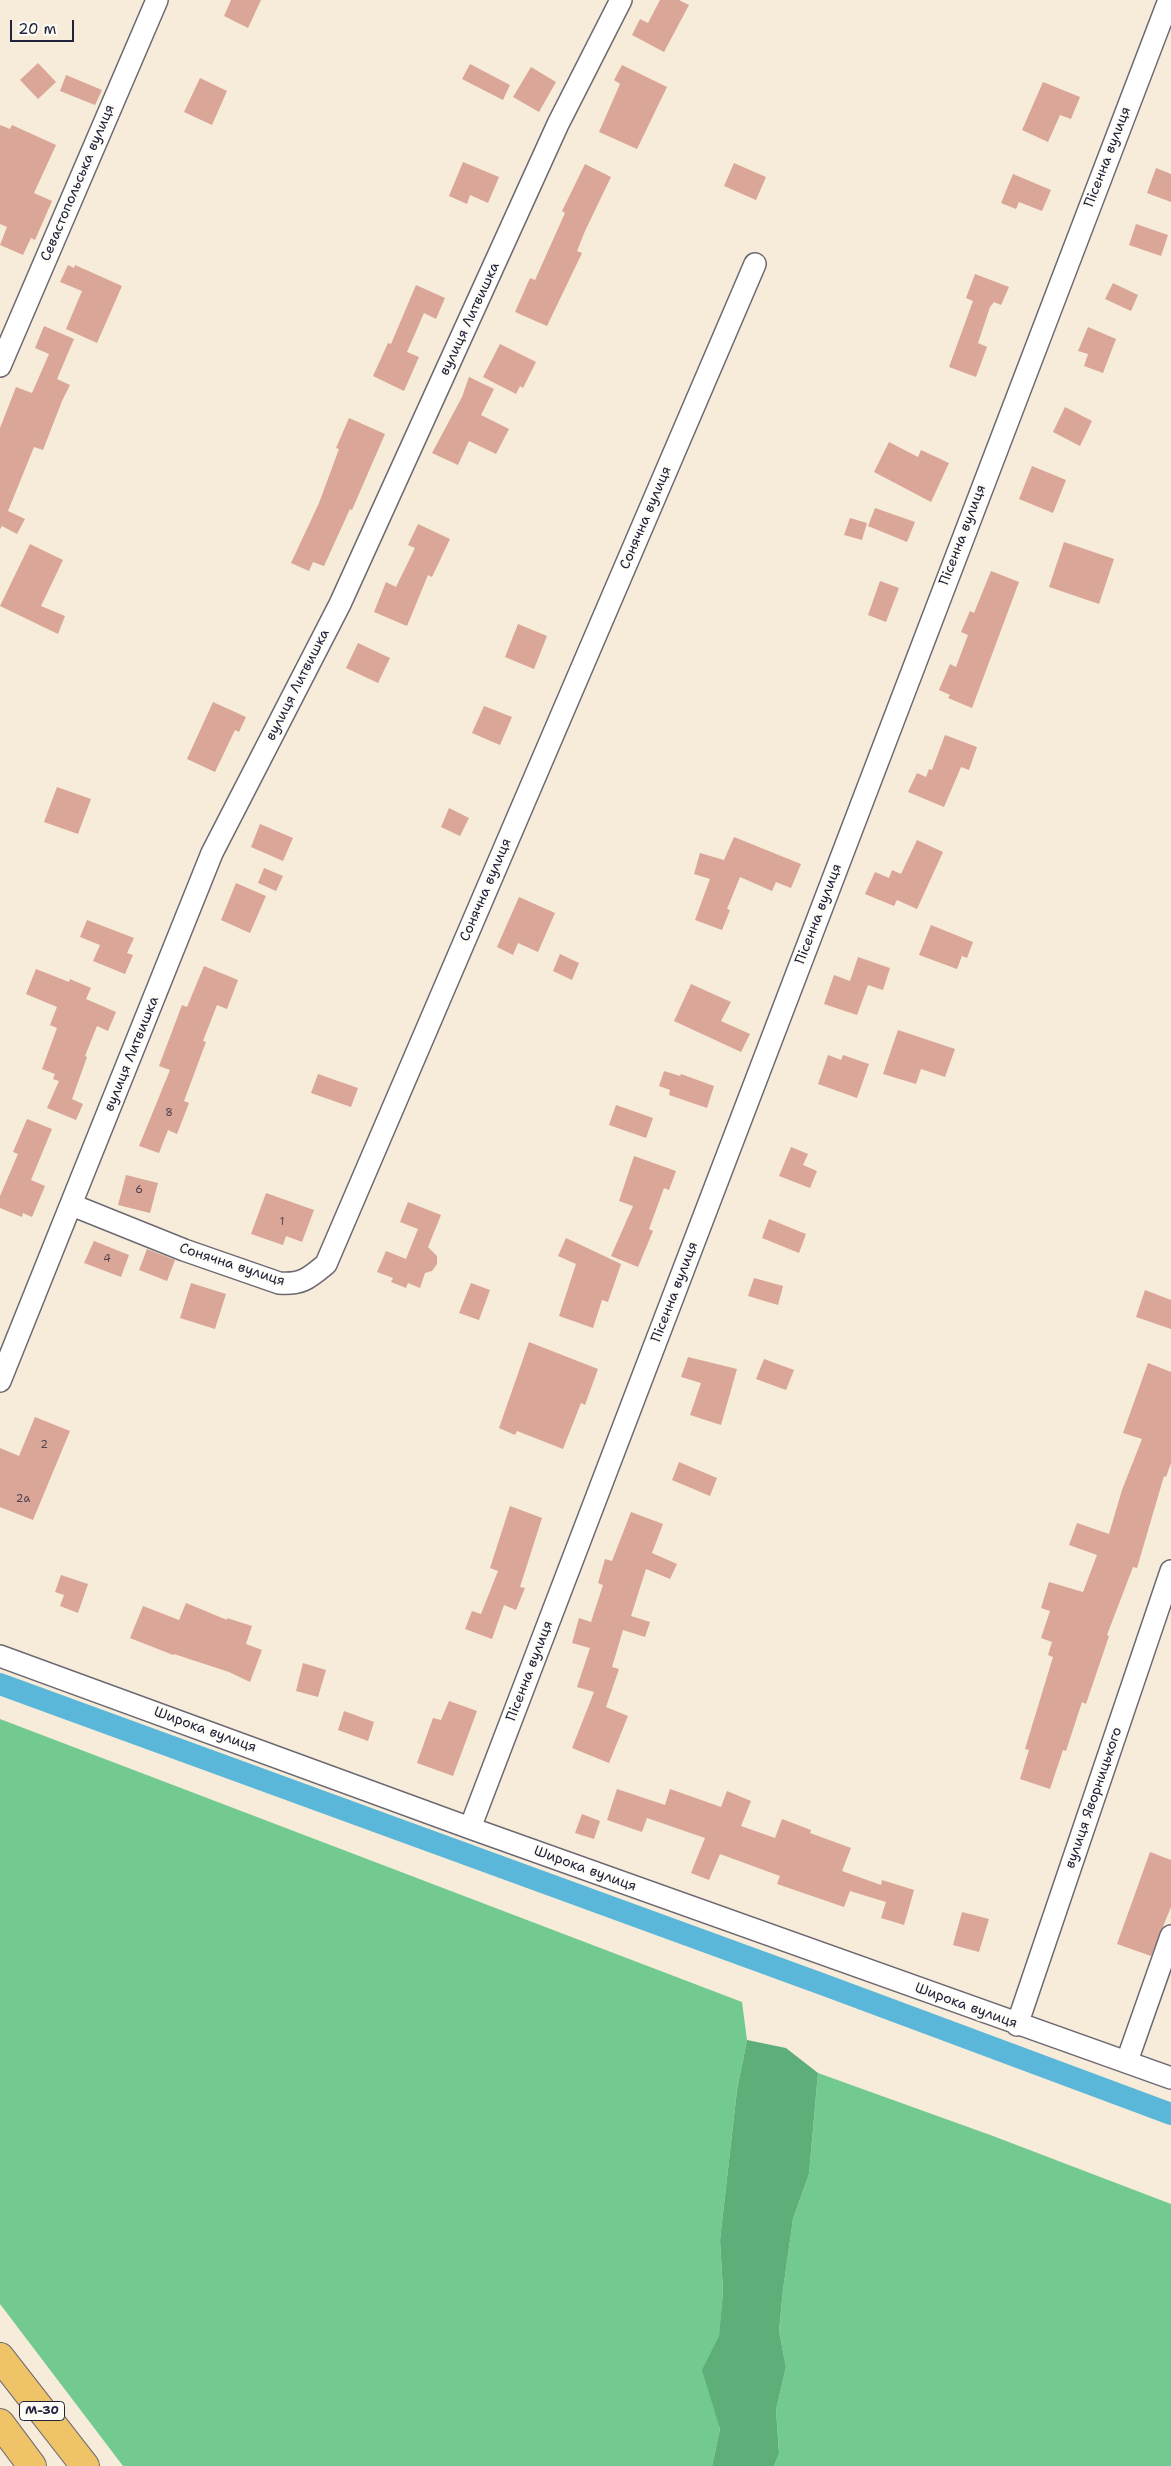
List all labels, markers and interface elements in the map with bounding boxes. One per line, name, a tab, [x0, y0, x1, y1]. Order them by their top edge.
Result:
scale bar	[12, 10, 76, 42]
text: 20 m	[18, 19, 57, 39]
street label: Севастопольська вулиця	[37, 102, 119, 264]
street label: Пісенна вулиця	[1081, 104, 1135, 210]
street label: вулиця Литвишка	[436, 260, 504, 378]
street label: Сонячна вулиця	[617, 464, 675, 572]
street label: Пісенна вулиця	[936, 482, 990, 588]
street label: вулиця Литвишка	[263, 626, 333, 744]
street label: Сонячна вулиця	[457, 836, 515, 944]
street label: Пісенна вулиця	[792, 861, 846, 967]
street label: вулиця Литвишка	[101, 994, 163, 1114]
house number: 8	[165, 1106, 173, 1120]
house number: 6	[135, 1183, 143, 1197]
house number: 1	[280, 1215, 284, 1229]
street label: Пісенна вулиця	[648, 1239, 702, 1345]
street label: Сонячна вулиця	[177, 1240, 287, 1290]
house number: 4	[103, 1252, 111, 1266]
house number: 2	[40, 1438, 48, 1452]
house number: 2а	[16, 1492, 30, 1506]
street label: Пісенна вулиця	[503, 1618, 557, 1724]
street label: Широка вулиця	[151, 1704, 259, 1756]
street label: вулиця Яворницького	[1062, 1725, 1126, 1871]
street label: Широка вулиця	[531, 1843, 639, 1895]
street label: Широка вулиця	[912, 1980, 1020, 2032]
road number: М-30	[20, 2402, 64, 2420]

